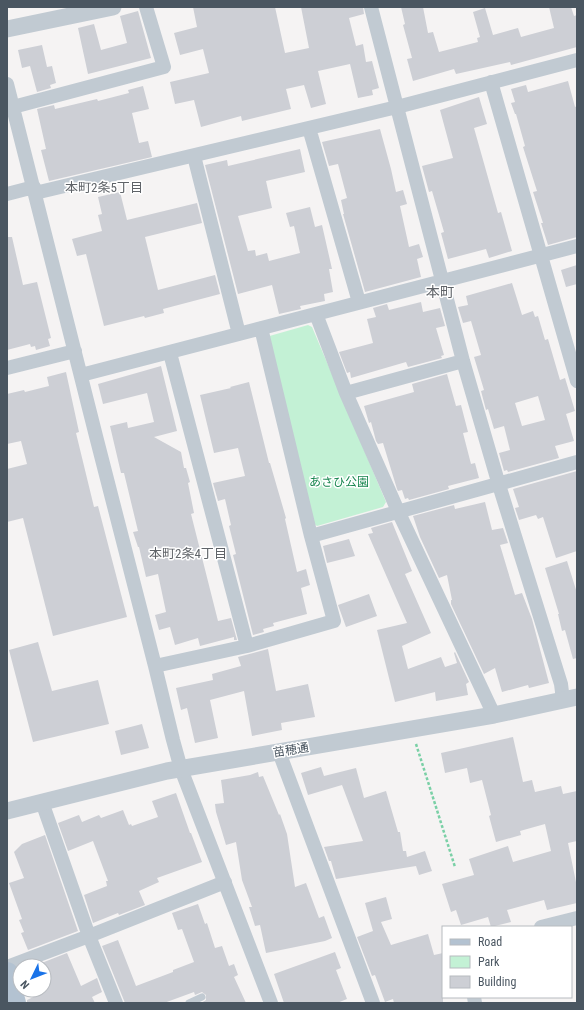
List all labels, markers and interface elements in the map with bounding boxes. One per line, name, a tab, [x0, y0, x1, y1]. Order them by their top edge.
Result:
district label: 本町2条5丁目	[65, 180, 143, 195]
district label: 本町	[426, 284, 454, 300]
park label: あさひ公園	[309, 475, 369, 489]
district label: 本町2条4丁目	[149, 546, 227, 561]
street label: 苗穂通	[272, 740, 310, 760]
legend	[442, 926, 572, 998]
text: Road	[478, 935, 502, 949]
text: Park	[478, 955, 500, 969]
north arrow	[12, 958, 52, 998]
text: Building	[478, 975, 516, 989]
text: N	[18, 977, 32, 991]

